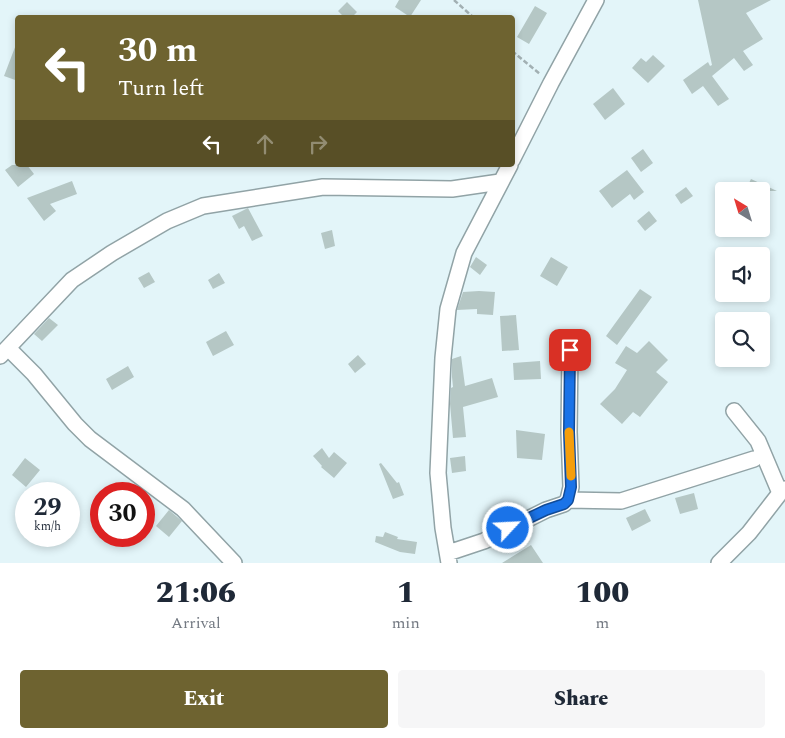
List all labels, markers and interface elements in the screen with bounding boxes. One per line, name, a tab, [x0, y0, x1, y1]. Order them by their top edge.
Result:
text: 30 m	[118, 24, 198, 77]
icon: left	[35, 35, 100, 100]
text: Turn left	[118, 72, 204, 105]
icon: left	[198, 130, 226, 158]
icon: ahead	[251, 130, 279, 158]
icon: right	[304, 130, 332, 158]
north arrow	[715, 182, 770, 238]
map controls	[715, 182, 770, 367]
button: sound	[715, 247, 770, 302]
button: search	[715, 312, 770, 367]
pin	[549, 329, 591, 371]
icon: arrive	[556, 336, 584, 364]
speed limit sign: 30	[90, 482, 155, 547]
text: 29	[33, 489, 62, 527]
position arrow	[481, 501, 533, 553]
text: km/h	[34, 517, 61, 536]
text: 21:06	[156, 570, 236, 616]
text: 1	[397, 570, 415, 616]
text: 100	[575, 570, 629, 616]
text: Arrival	[171, 611, 221, 635]
text: min	[392, 611, 420, 635]
text: m	[595, 611, 609, 635]
button: Exit	[20, 670, 388, 728]
button: Share	[398, 670, 765, 728]

